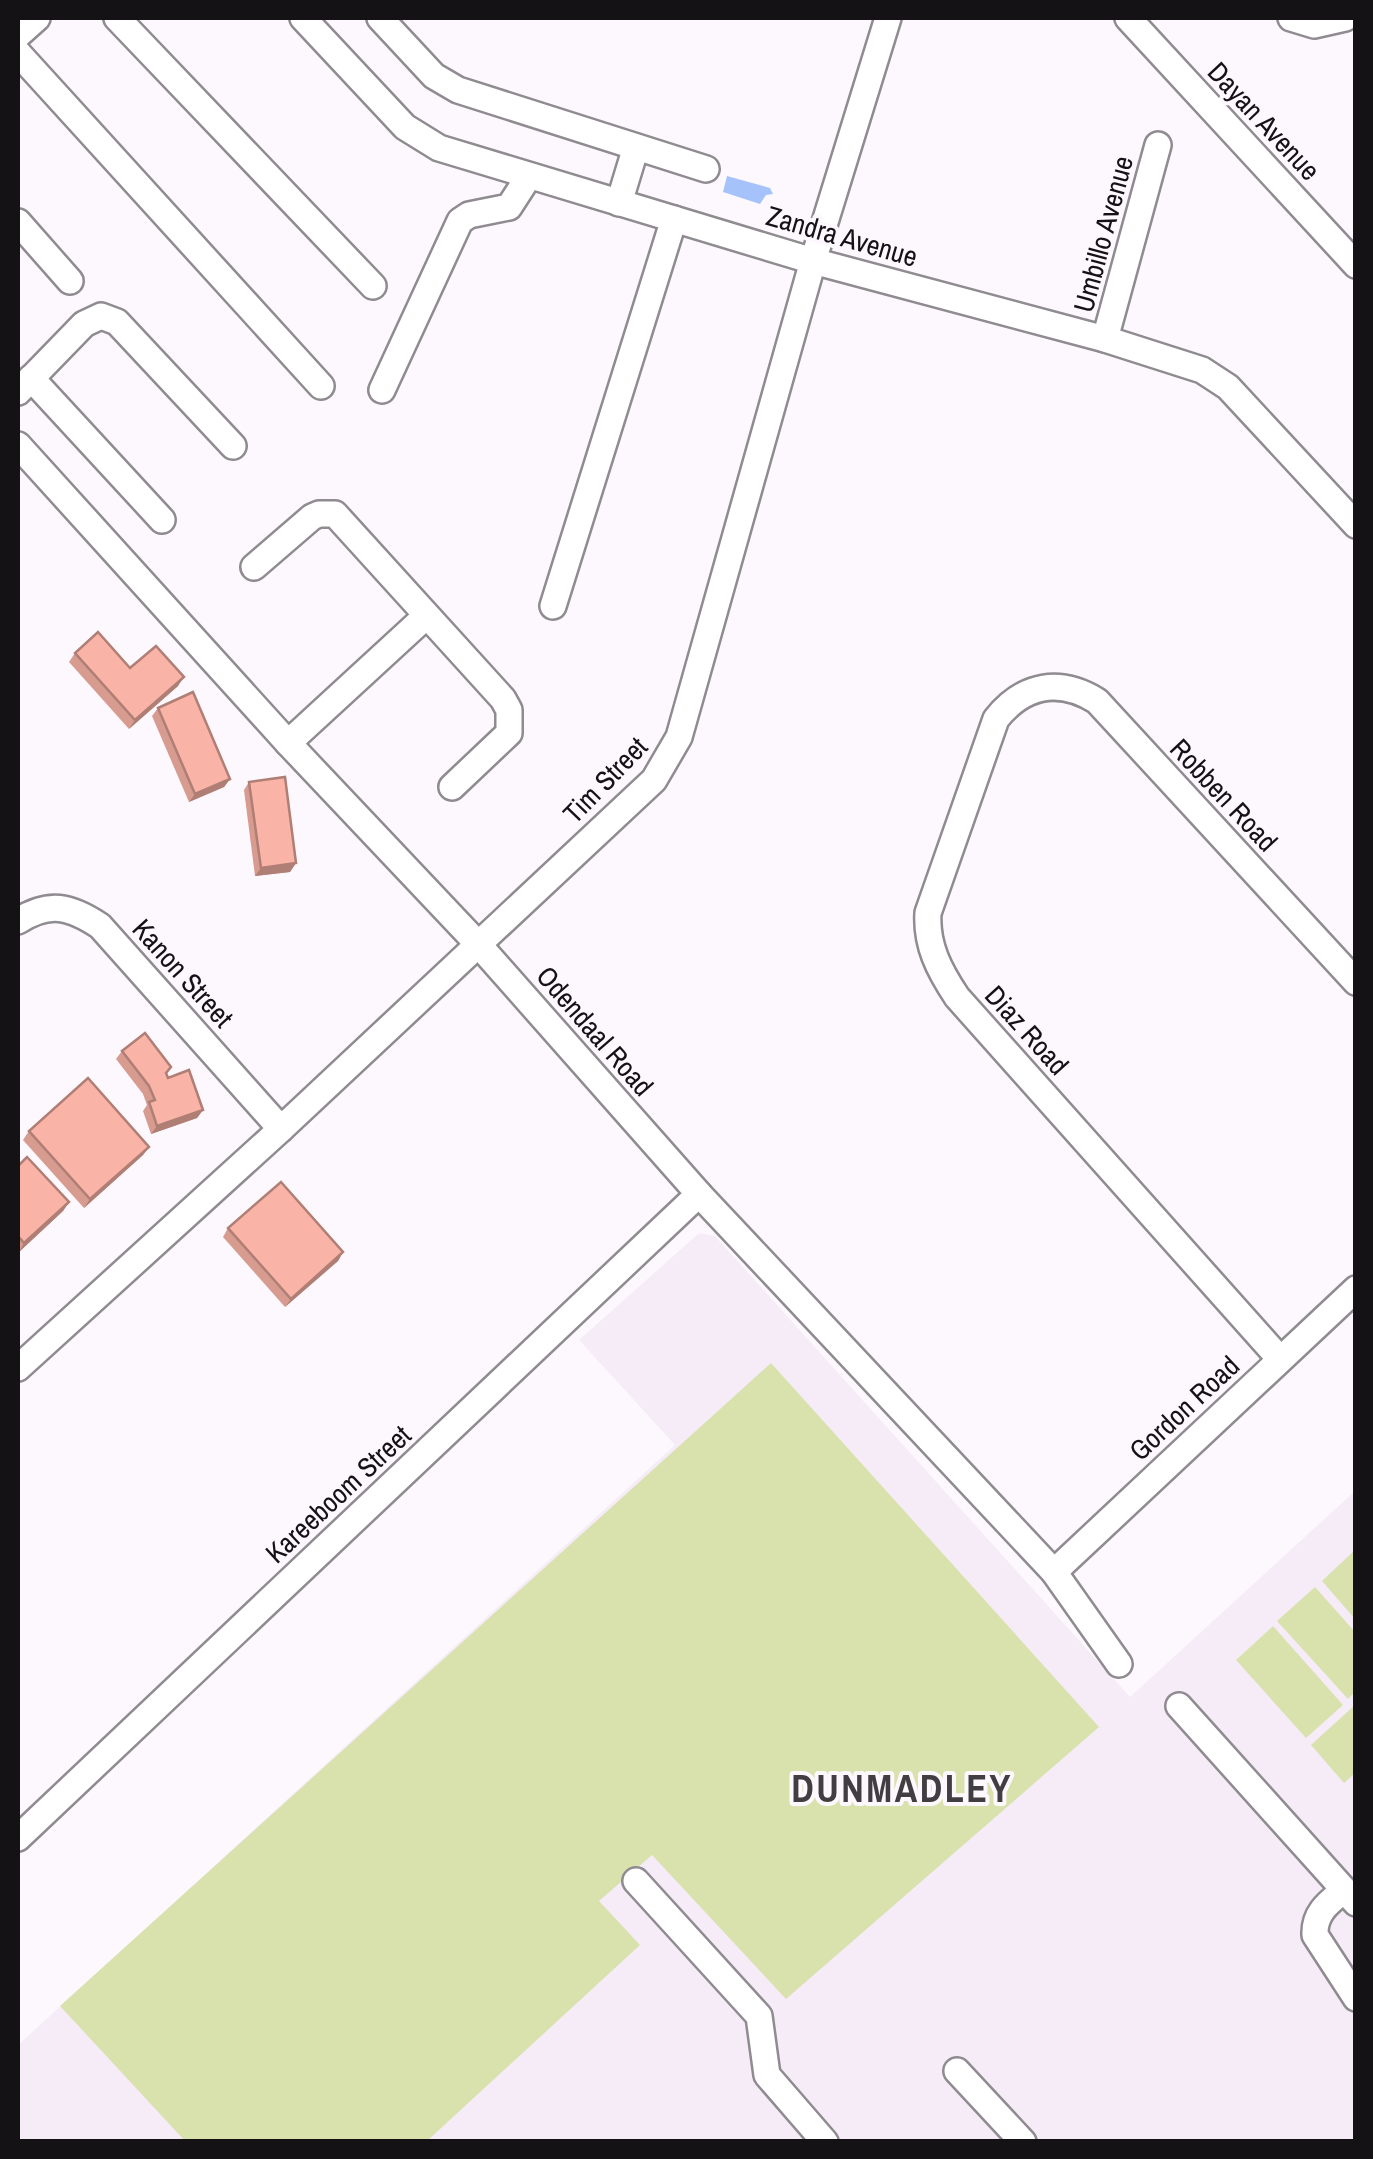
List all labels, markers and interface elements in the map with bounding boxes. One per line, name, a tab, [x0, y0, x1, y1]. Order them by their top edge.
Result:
street label: Dayan Avenue	[1199, 54, 1329, 188]
street label: Umbillo Avenue	[1064, 152, 1142, 316]
street label: Zandra Avenue	[762, 196, 922, 276]
street label: Tim Street	[554, 728, 656, 832]
street label: Robben Road	[1162, 730, 1286, 860]
street label: Kanon Street	[124, 910, 242, 1036]
street label: Odendaal Road	[528, 958, 662, 1104]
street label: Diaz Road	[977, 977, 1077, 1083]
street label: Gordon Road	[1121, 1347, 1247, 1469]
street label: Kareeboom Street	[257, 1417, 419, 1571]
district label: DUNMADLEY	[791, 1763, 1013, 1814]

